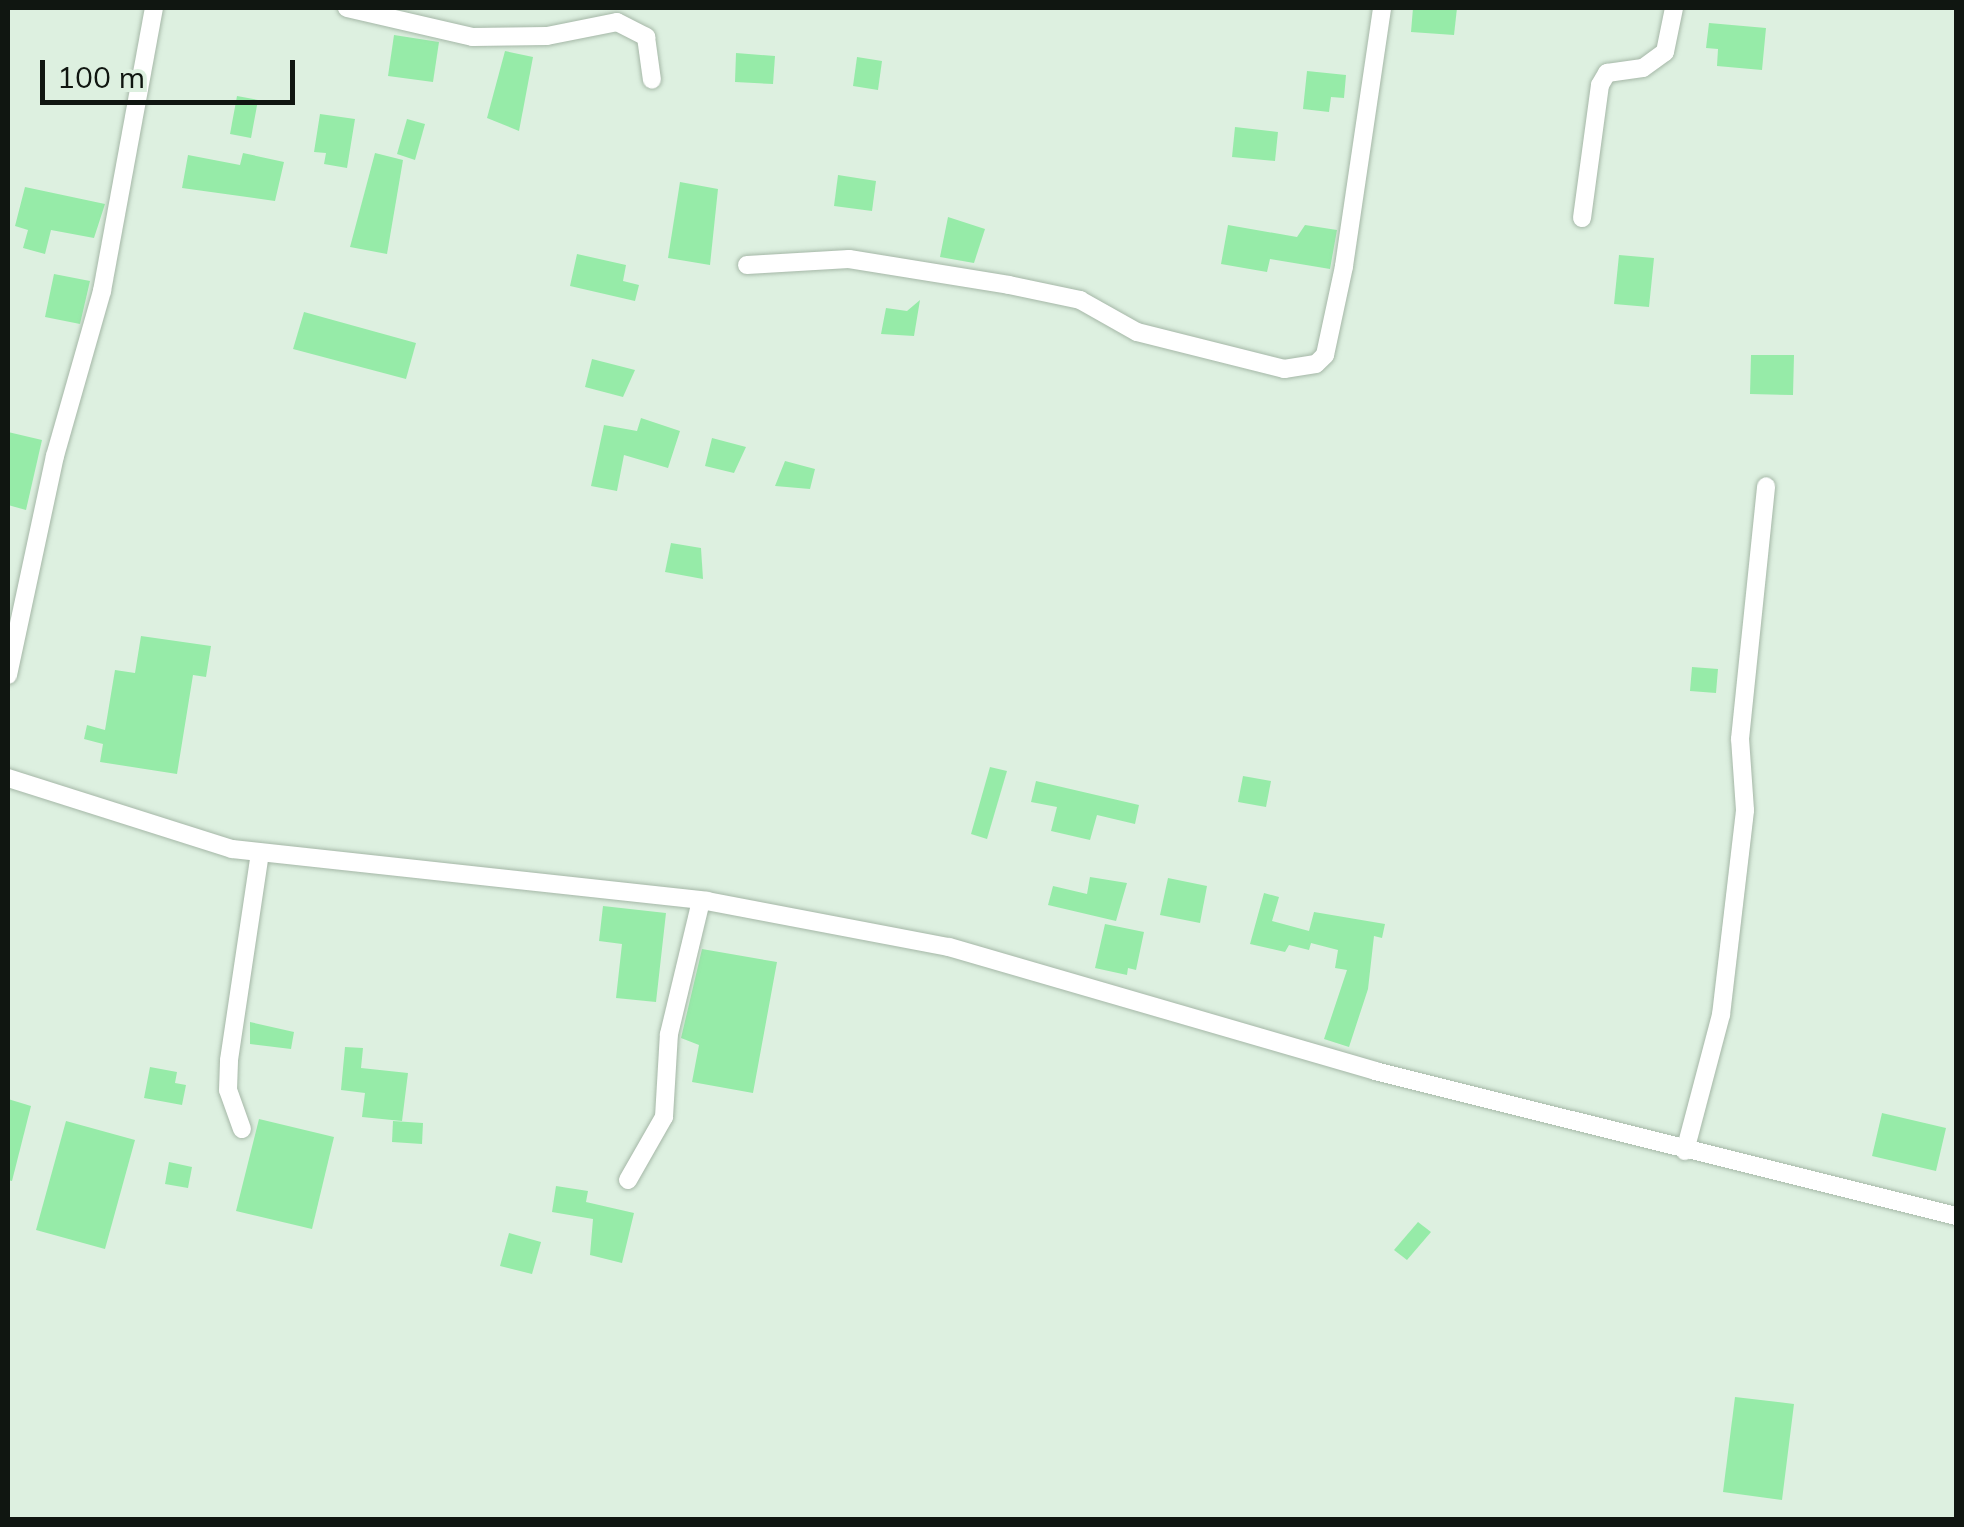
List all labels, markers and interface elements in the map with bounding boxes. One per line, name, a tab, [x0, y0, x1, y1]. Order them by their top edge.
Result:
scale bar	[45, 40, 300, 102]
text: 100 m	[57, 58, 145, 96]

